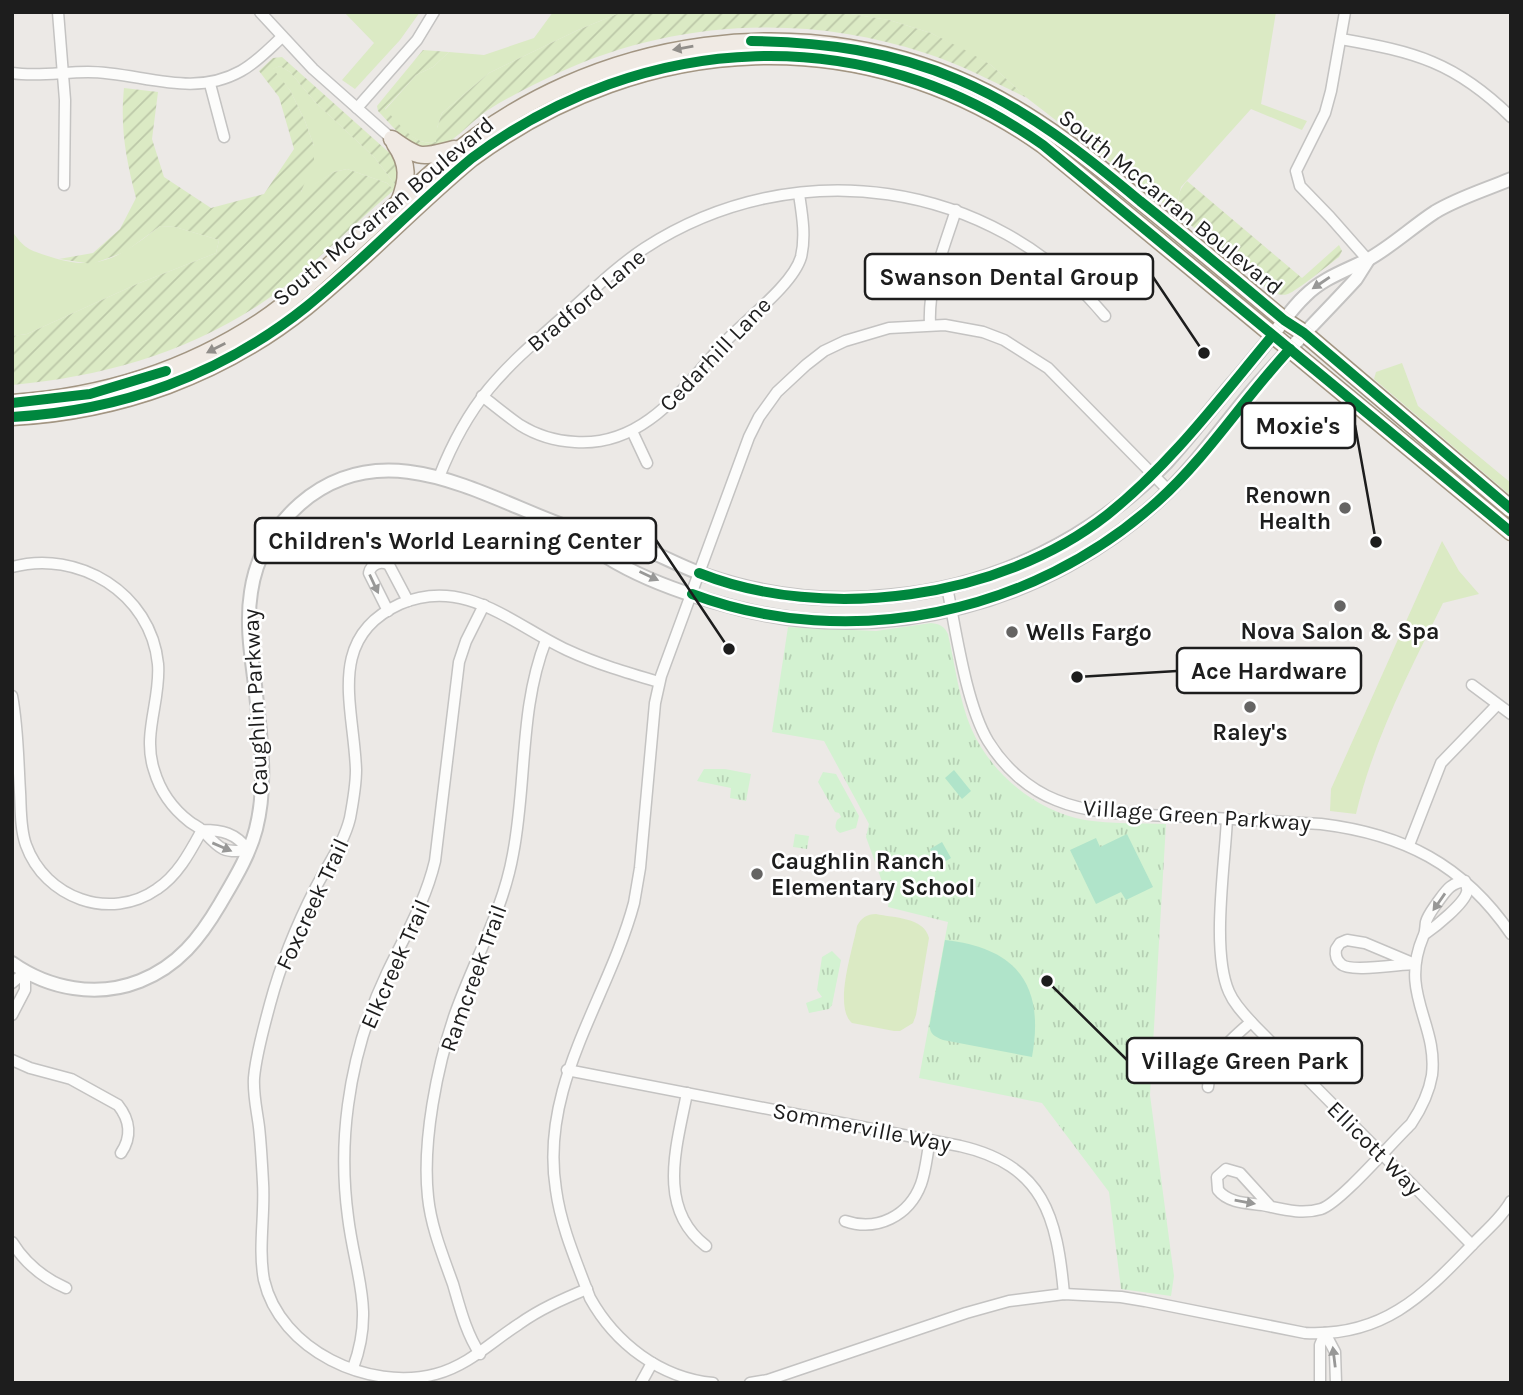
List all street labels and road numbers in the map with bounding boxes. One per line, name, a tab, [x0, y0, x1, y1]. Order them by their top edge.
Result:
street label: South McCarran Boulevard	[1053, 104, 1288, 301]
street label: South McCarran Boulevard	[267, 111, 499, 312]
street label: Bradford Lane	[522, 243, 651, 358]
street label: Cedarhill Lane	[654, 291, 777, 417]
street label: Caughlin Parkway	[237, 608, 274, 796]
street label: Village Green Parkway	[1082, 794, 1312, 837]
street label: Foxcreek Trail	[270, 834, 355, 974]
street label: Elkcreek Trail	[355, 895, 436, 1033]
street label: Ramcreek Trail	[434, 901, 513, 1055]
street label: Ellicott Way	[1322, 1095, 1428, 1202]
street label: Sommerville Way	[770, 1097, 954, 1158]

